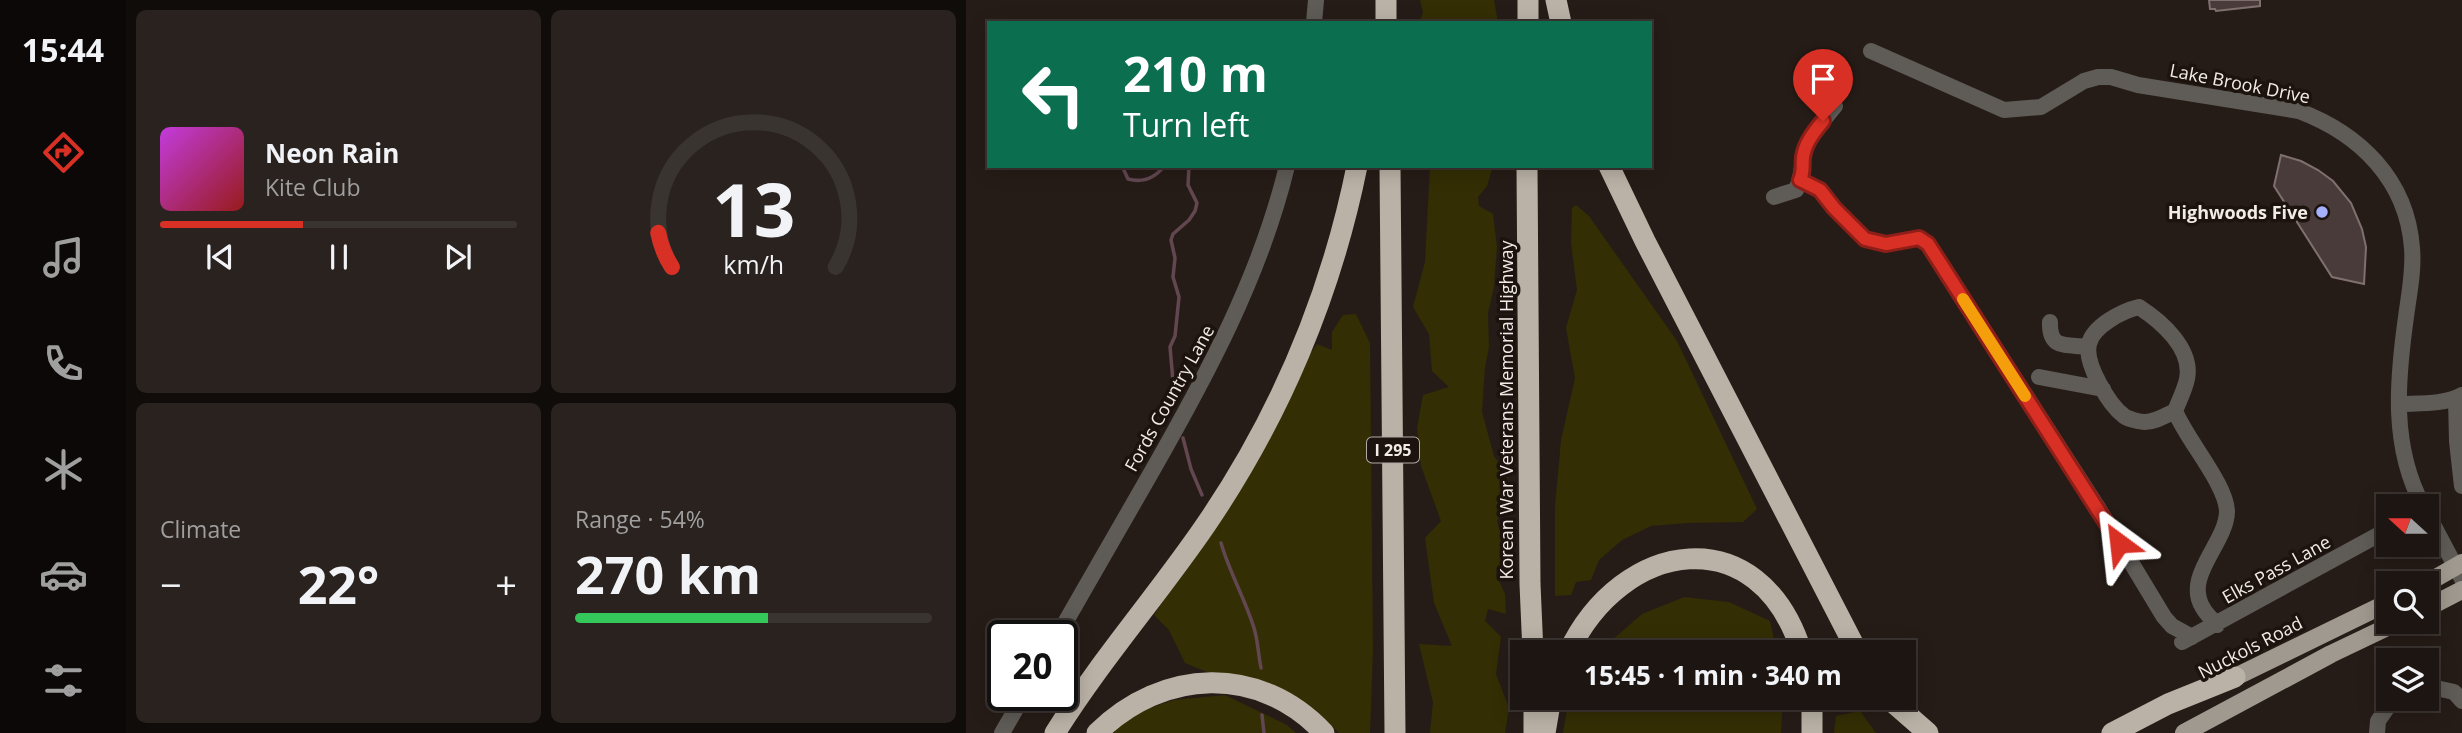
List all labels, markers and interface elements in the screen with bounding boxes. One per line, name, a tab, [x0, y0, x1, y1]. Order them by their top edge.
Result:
text: 15:44	[22, 28, 104, 71]
text: 210 m	[1123, 40, 1268, 106]
icon: left	[1008, 49, 1099, 140]
pin	[1793, 49, 1853, 121]
street label: Lake Brook Drive	[2168, 58, 2312, 108]
icon: arrive	[1804, 60, 1842, 98]
text: Turn left	[1123, 103, 1249, 146]
icon: directions	[39, 128, 88, 177]
text: Neon Rain	[265, 135, 399, 171]
text: 13	[712, 160, 795, 259]
text: Kite Club	[265, 171, 360, 203]
place label: Highwoods Five	[2168, 200, 2308, 224]
marker: Highwoods Five	[2314, 204, 2330, 220]
icon: music	[39, 233, 88, 282]
icon: previous	[201, 238, 239, 276]
icon: pause	[320, 238, 358, 276]
icon: next	[439, 238, 477, 276]
street label: Korean War Veterans Memorial Highway	[1494, 239, 1518, 580]
text: km/h	[723, 247, 784, 281]
street label: Fords Country Lane	[1119, 320, 1219, 476]
icon: phone	[39, 339, 88, 388]
road number: I 295	[1367, 438, 1419, 463]
icon: climate	[39, 445, 88, 494]
north arrow	[2376, 494, 2440, 556]
map controls	[2376, 494, 2439, 711]
text: Range · 54%	[575, 503, 705, 535]
position arrow	[2082, 506, 2156, 580]
text: Climate	[160, 513, 241, 545]
street label: Elks Pass Lane	[2218, 529, 2334, 609]
text: 270 km	[575, 538, 761, 609]
text: 22°	[298, 548, 379, 619]
icon: car	[39, 550, 88, 599]
text: −	[160, 558, 182, 610]
text: +	[495, 558, 517, 610]
button: search	[2376, 571, 2439, 634]
street label: Nuckols Road	[2194, 610, 2306, 684]
speed limit sign: 20	[987, 620, 1078, 711]
button: layers	[2376, 648, 2439, 711]
icon: filters	[39, 656, 88, 705]
text: 15:45 · 1 min · 340 m	[1584, 657, 1842, 693]

